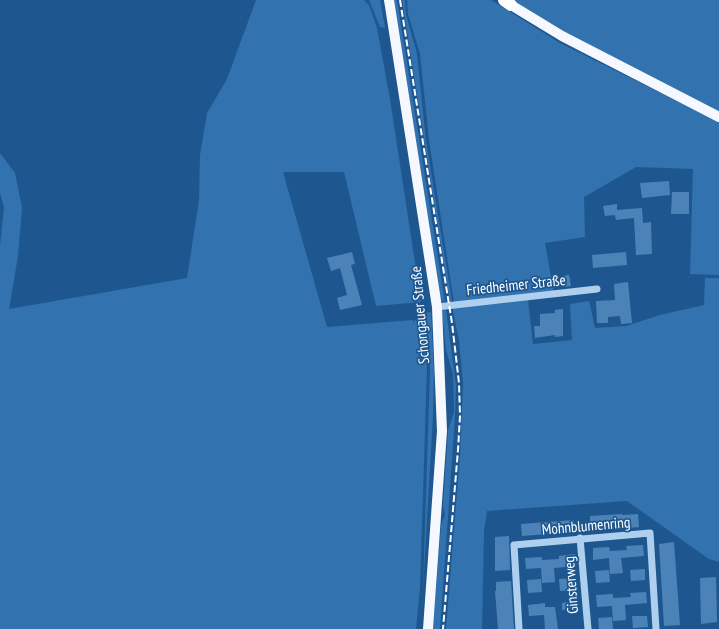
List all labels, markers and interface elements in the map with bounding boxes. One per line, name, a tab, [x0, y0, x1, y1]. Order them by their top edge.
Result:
street label: Schongauer Straße	[406, 265, 433, 365]
street label: Friedheimer Straße	[465, 270, 567, 299]
street label: Mohnblumenring	[541, 512, 631, 539]
street label: Ginsterweg	[559, 556, 582, 615]

